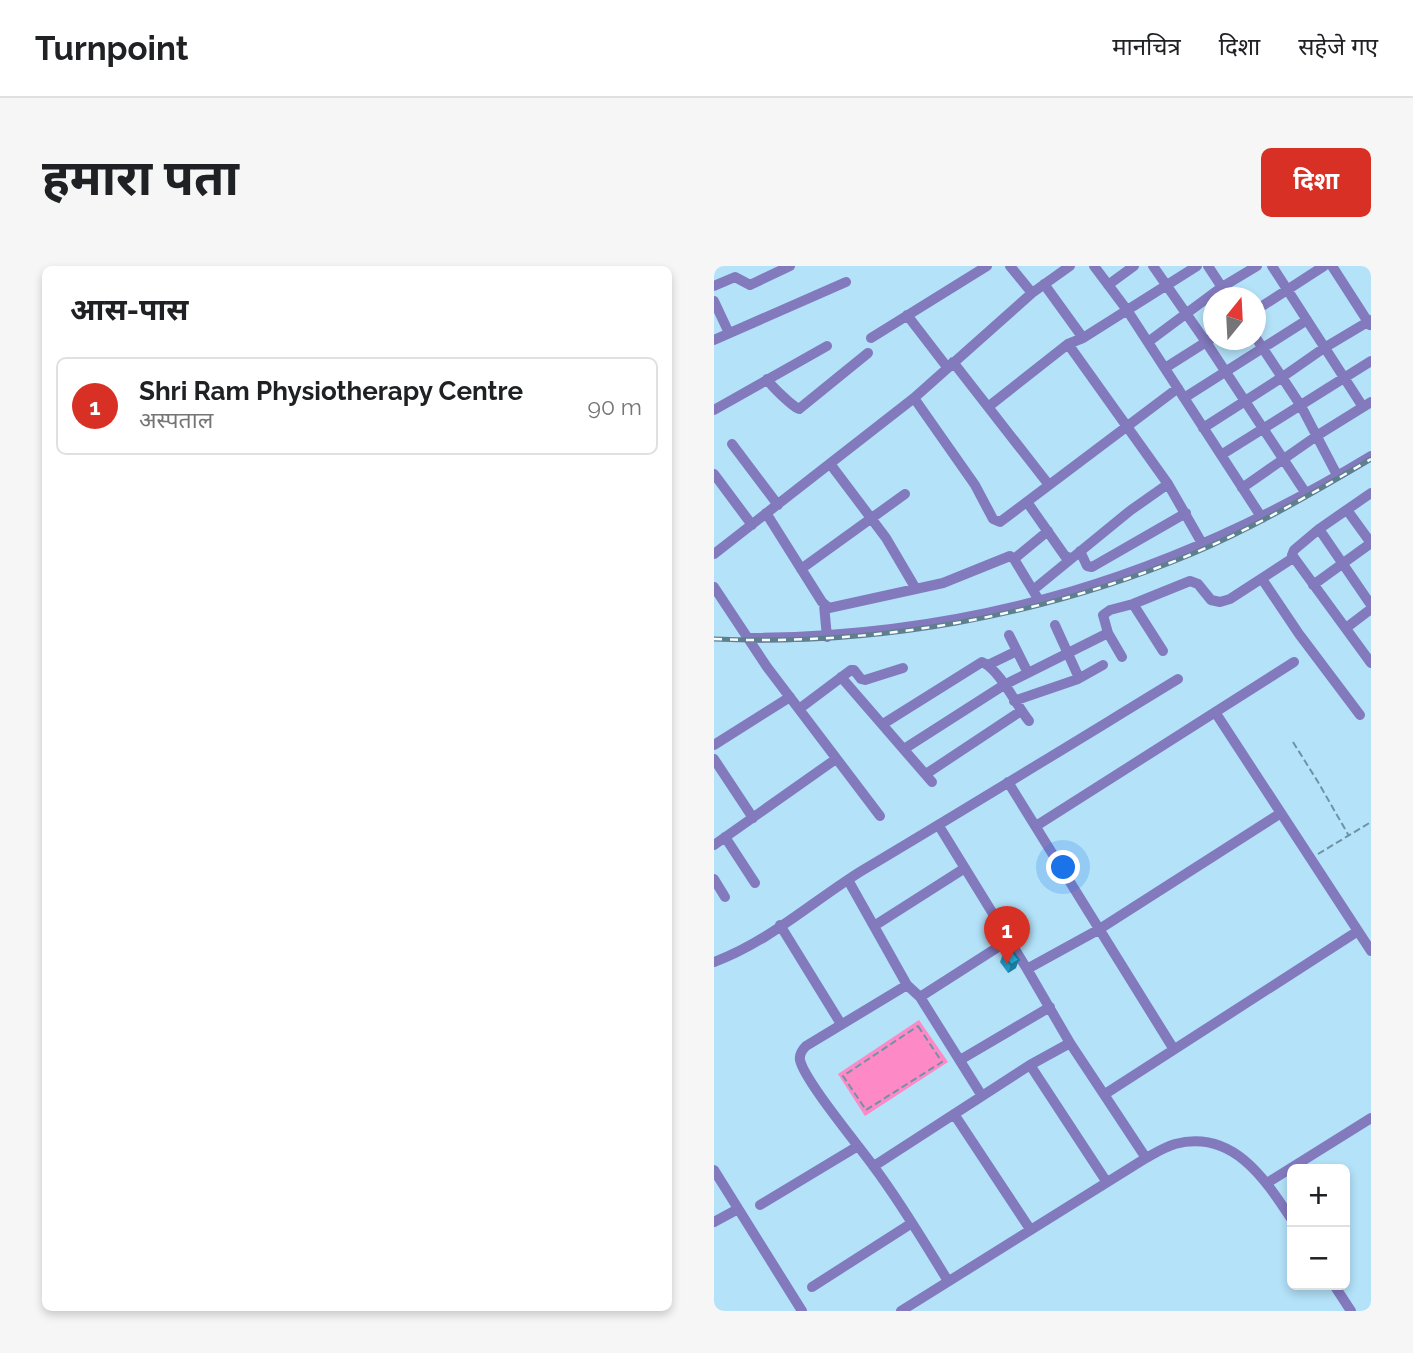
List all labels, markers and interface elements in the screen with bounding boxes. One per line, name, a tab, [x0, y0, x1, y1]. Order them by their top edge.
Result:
text: Turnpoint	[35, 29, 188, 68]
text: मानचित्र	[1112, 32, 1181, 61]
text: दिशा	[1219, 32, 1260, 61]
text: सहेजे गए	[1298, 32, 1378, 61]
button: दिशा	[1261, 148, 1371, 217]
text: हमारा पता	[42, 149, 239, 206]
north arrow	[1203, 287, 1266, 350]
text: आस-पास	[70, 292, 188, 327]
text: Shri Ram Physiotherapy Centre	[139, 376, 523, 406]
text: 1	[89, 393, 101, 420]
text: 90 m	[587, 393, 642, 420]
text: अस्पताल	[139, 406, 213, 433]
your location	[1046, 850, 1080, 884]
pin: 1	[984, 906, 1030, 964]
map controls	[1287, 1164, 1350, 1290]
button: +	[1287, 1164, 1350, 1227]
button: −	[1287, 1227, 1350, 1290]

